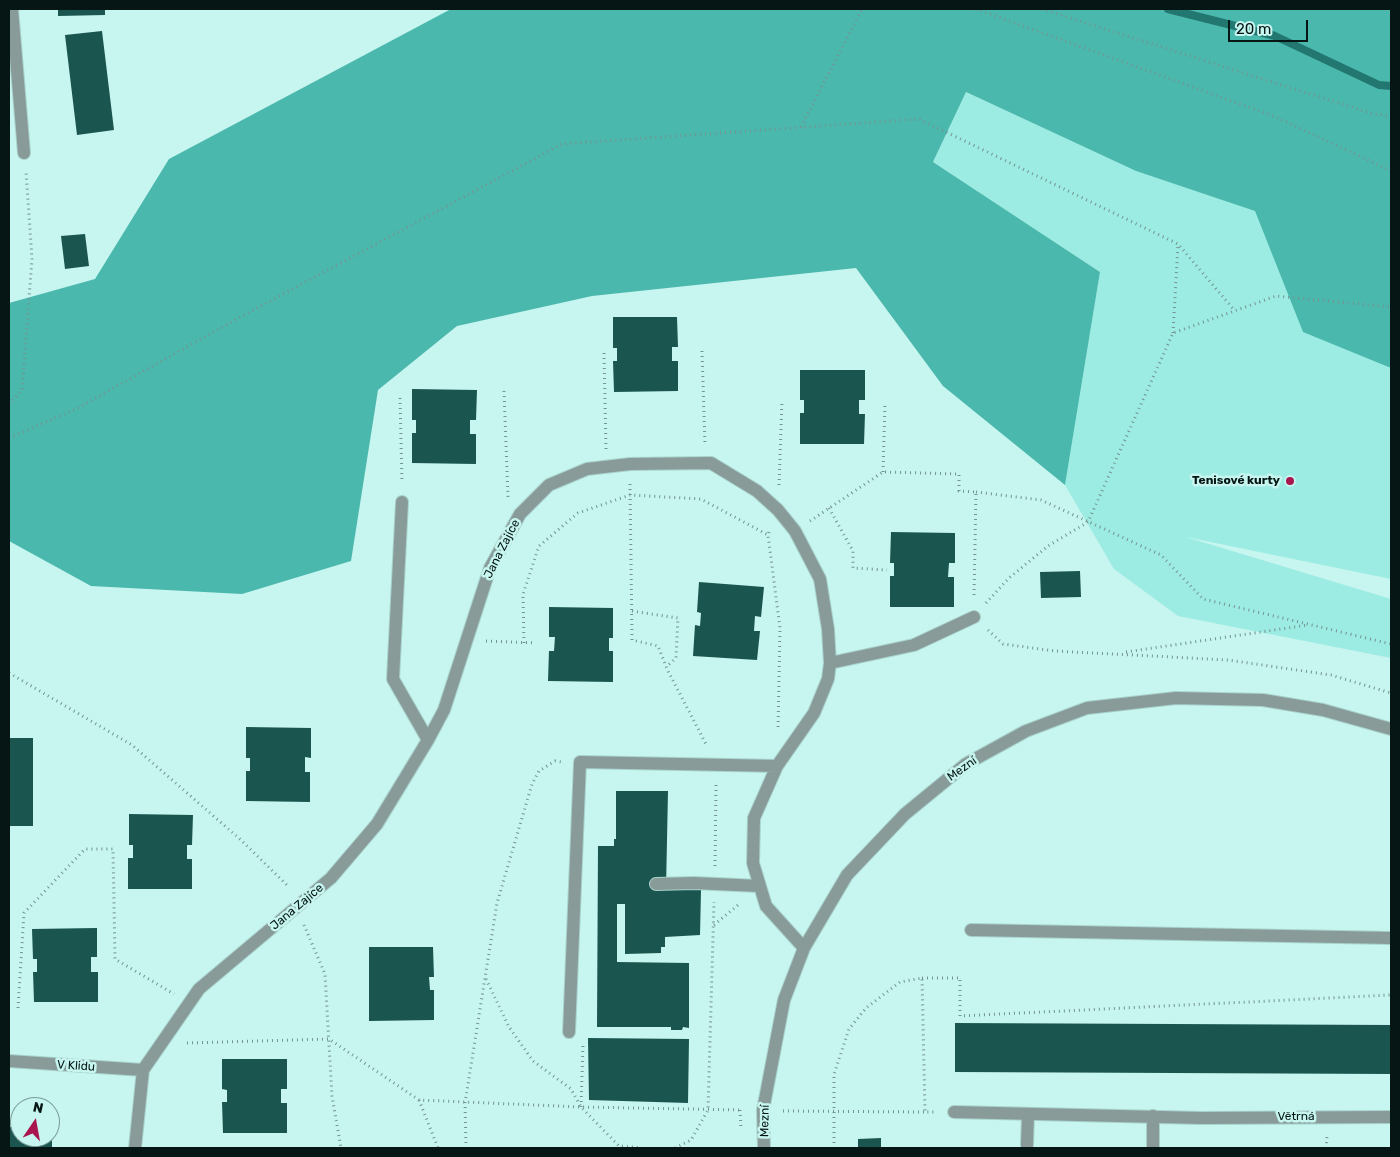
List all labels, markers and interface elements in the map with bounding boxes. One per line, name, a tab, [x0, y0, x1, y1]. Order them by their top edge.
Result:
scale bar	[1230, 10, 1310, 42]
text: 20 m	[1236, 20, 1271, 38]
place label: Tenisové kurty	[1192, 474, 1280, 488]
marker: Tenisové kurty	[1284, 475, 1296, 487]
street label: Jana Zajíce	[481, 517, 523, 581]
street label: Mezní	[945, 754, 979, 784]
street label: Jana Zajíce	[268, 881, 326, 933]
street label: V Klidu	[56, 1057, 96, 1075]
north arrow	[10, 1097, 60, 1147]
text: N	[31, 1098, 45, 1117]
street label: Mezní	[758, 1105, 772, 1137]
street label: Větrná	[1277, 1110, 1315, 1124]

